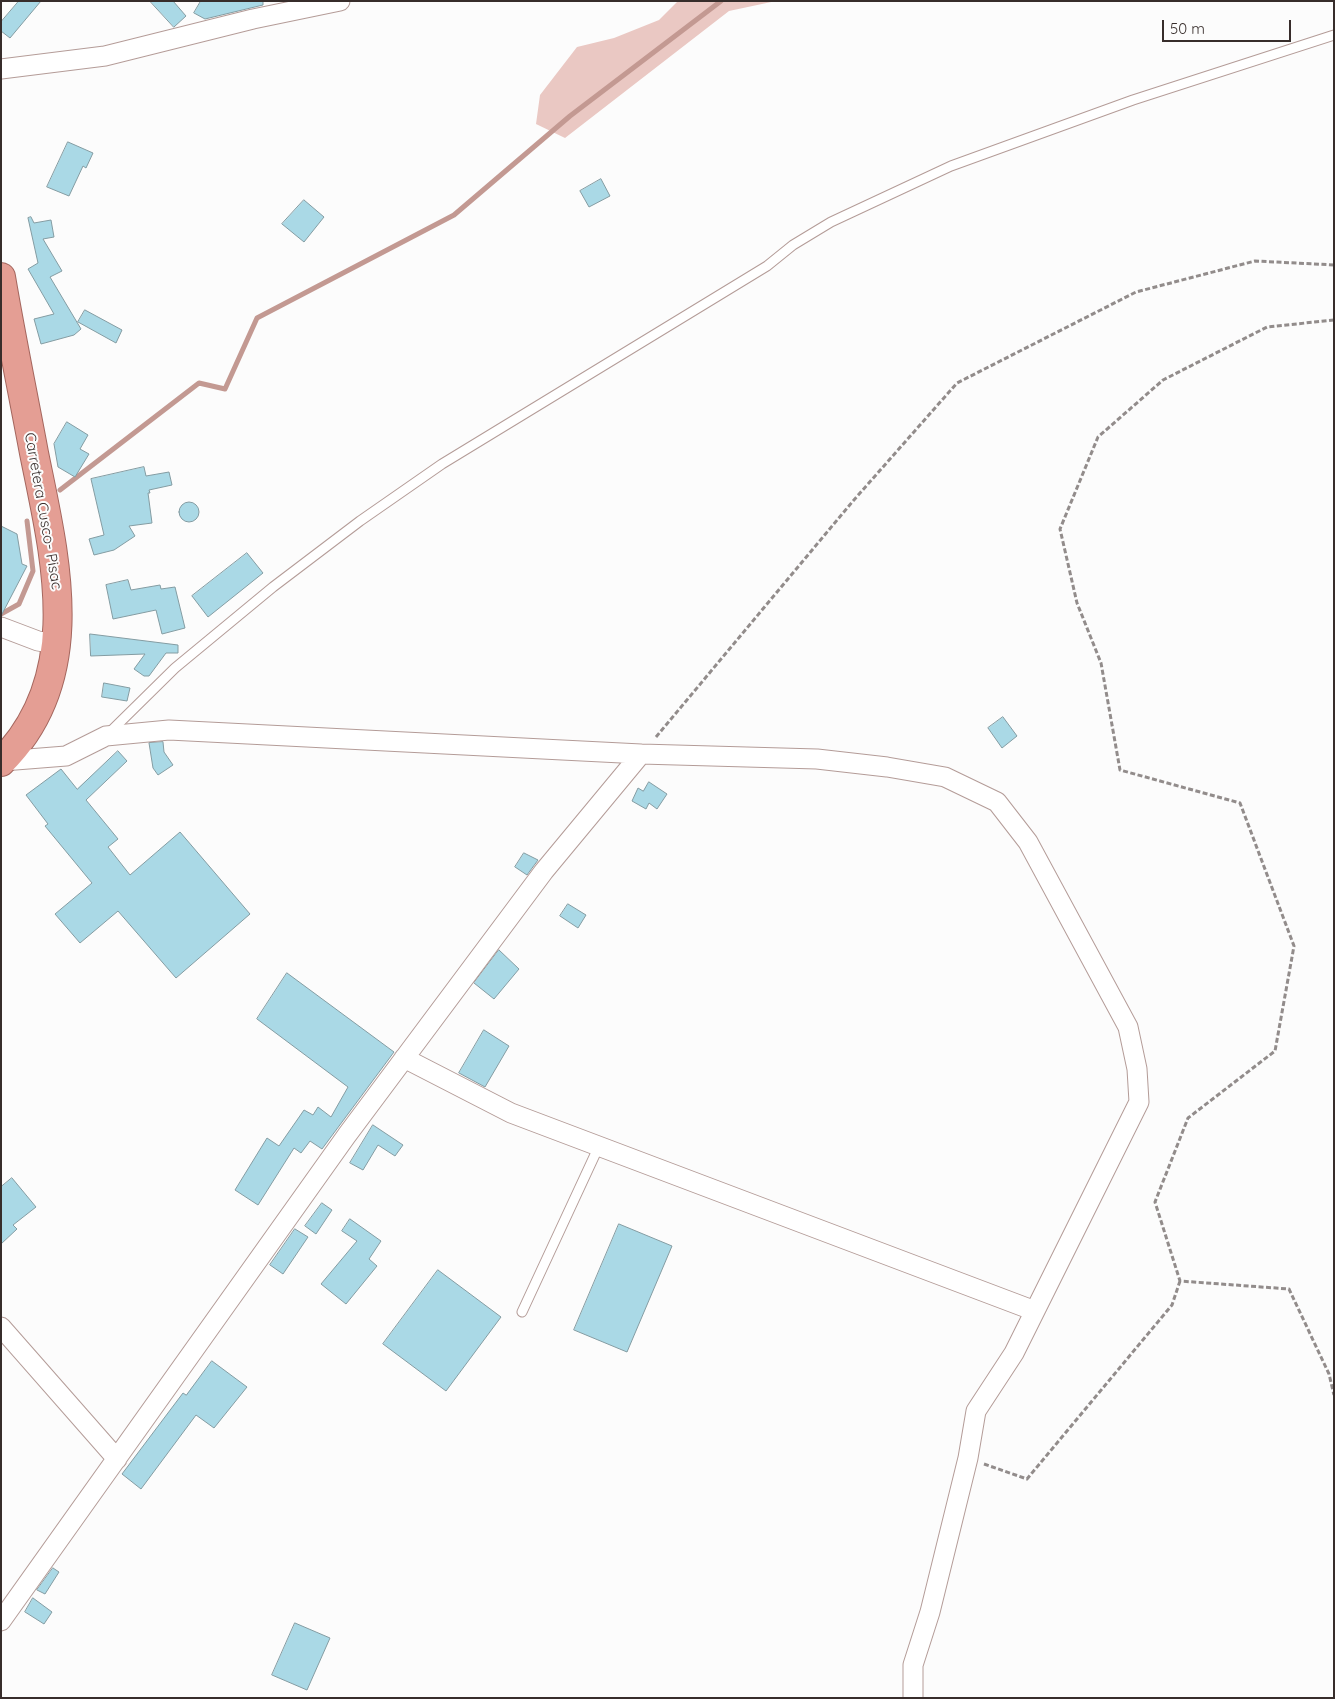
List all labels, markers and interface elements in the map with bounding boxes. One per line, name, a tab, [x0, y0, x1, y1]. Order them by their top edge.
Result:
scale bar	[1165, 10, 1294, 42]
text: 50 m	[1170, 19, 1205, 38]
street label: Carretera Cusco- Pisac	[20, 431, 66, 591]

